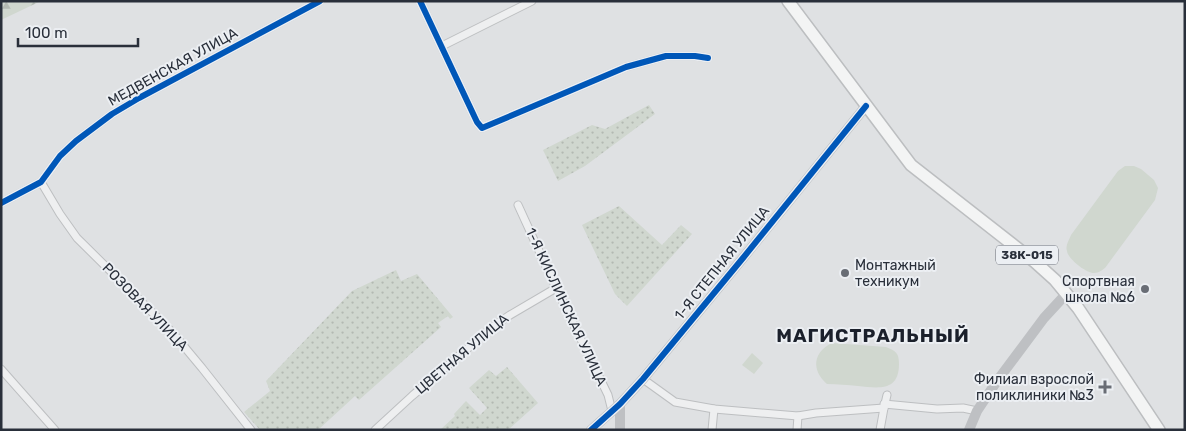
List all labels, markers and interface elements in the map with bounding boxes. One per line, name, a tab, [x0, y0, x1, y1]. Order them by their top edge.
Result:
scale bar	[18, 15, 138, 47]
text: 100 m	[25, 24, 67, 42]
street label: МЕДВЕНСКАЯ УЛИЦА	[105, 24, 241, 110]
street label: 1-Я СТЕПНАЯ УЛИЦА	[671, 202, 773, 323]
street label: 1-Я КИСЛИНСКАЯ УЛИЦА	[522, 225, 610, 389]
road number: 38К-015	[996, 246, 1058, 264]
place label: Монтажный техникум	[855, 257, 936, 290]
street label: РОЗОВАЯ УЛИЦА	[99, 259, 192, 355]
marker: Монтажный техникум	[839, 267, 851, 279]
place label: Спортвная школа №6	[1062, 273, 1135, 306]
marker: Спортвная школа №6	[1139, 283, 1151, 295]
street label: ЦВЕТНАЯ УЛИЦА	[412, 310, 512, 398]
district label: МАГИСТРАЛЬНЫЙ	[776, 324, 970, 347]
place label: Филиал взрослой поликлиники №3	[974, 371, 1094, 404]
marker: Филиал взрослой поликлиники №3	[1098, 380, 1112, 394]

